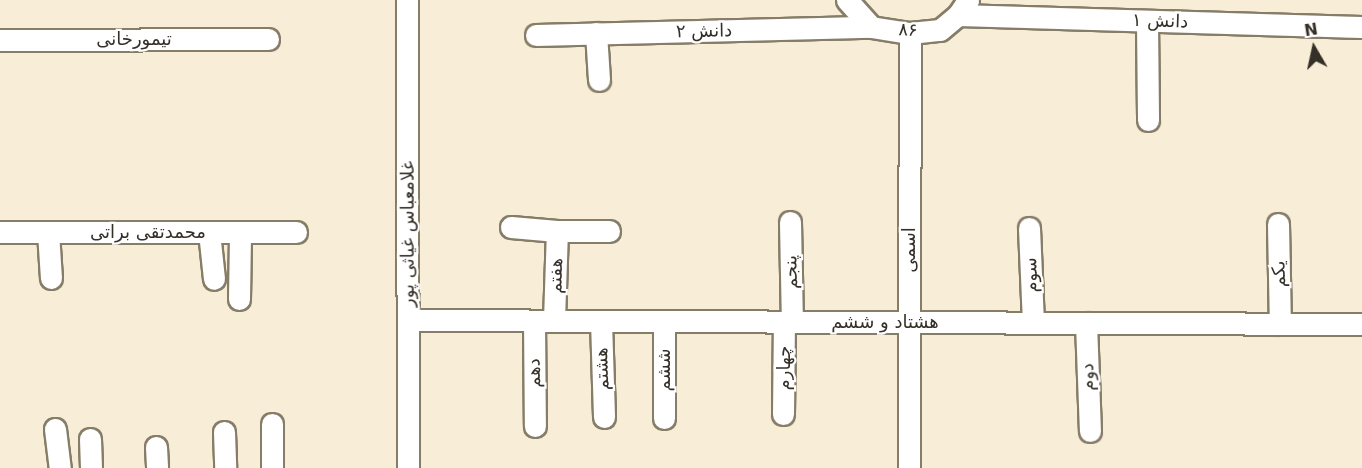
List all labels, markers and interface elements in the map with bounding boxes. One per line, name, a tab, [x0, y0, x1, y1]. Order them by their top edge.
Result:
street label: دانش ۱	[1131, 9, 1189, 33]
north arrow	[1284, 18, 1344, 78]
street label: ۸۶	[898, 19, 918, 41]
text: N	[1303, 19, 1319, 40]
street label: دانش ۲	[676, 20, 732, 42]
street label: تیمورخانی	[96, 28, 172, 50]
street label: غلامعباس غیاثی پور	[397, 161, 419, 307]
street label: محمدتقی براتی	[90, 221, 206, 243]
street label: اسمی	[898, 227, 920, 273]
street label: پنجم	[780, 255, 802, 289]
street label: سوم	[1020, 257, 1042, 293]
street label: هفتم	[545, 258, 567, 294]
street label: یکم	[1268, 260, 1290, 288]
street label: هشتاد و ششم	[831, 311, 939, 333]
street label: چهارم	[773, 346, 795, 390]
street label: هشتم	[590, 347, 614, 391]
street label: ششم	[653, 348, 675, 392]
street label: دهم	[523, 358, 545, 388]
street label: دوم	[1077, 363, 1099, 391]

